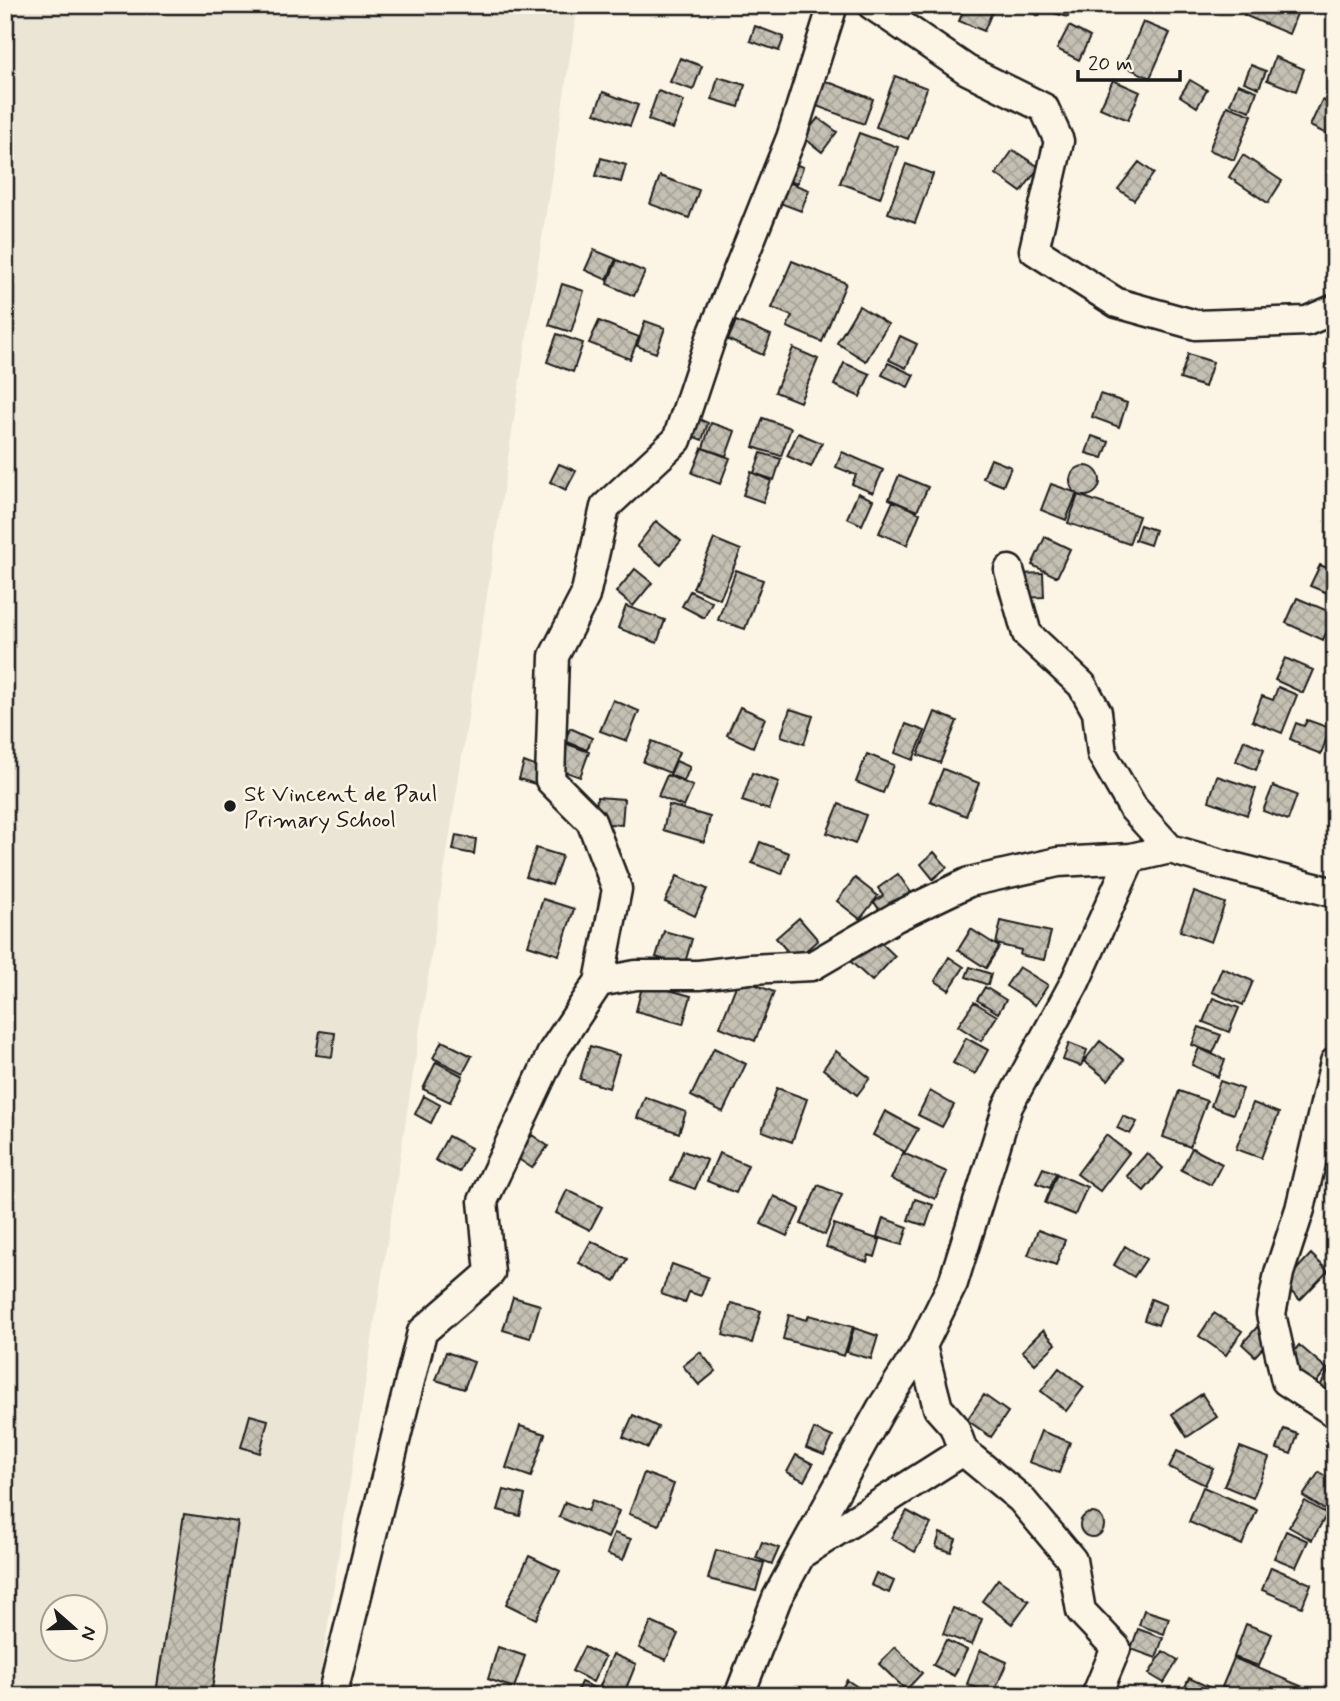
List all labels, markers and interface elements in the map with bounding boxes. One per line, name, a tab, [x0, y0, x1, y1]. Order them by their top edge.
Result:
scale bar	[1078, 38, 1179, 82]
text: 20 m	[1088, 50, 1133, 78]
place label: St Vincent de Paul Primary School	[244, 780, 438, 836]
marker: St Vincent de Paul Primary School	[222, 798, 238, 814]
north arrow	[38, 1592, 108, 1662]
text: N	[75, 1623, 102, 1644]

